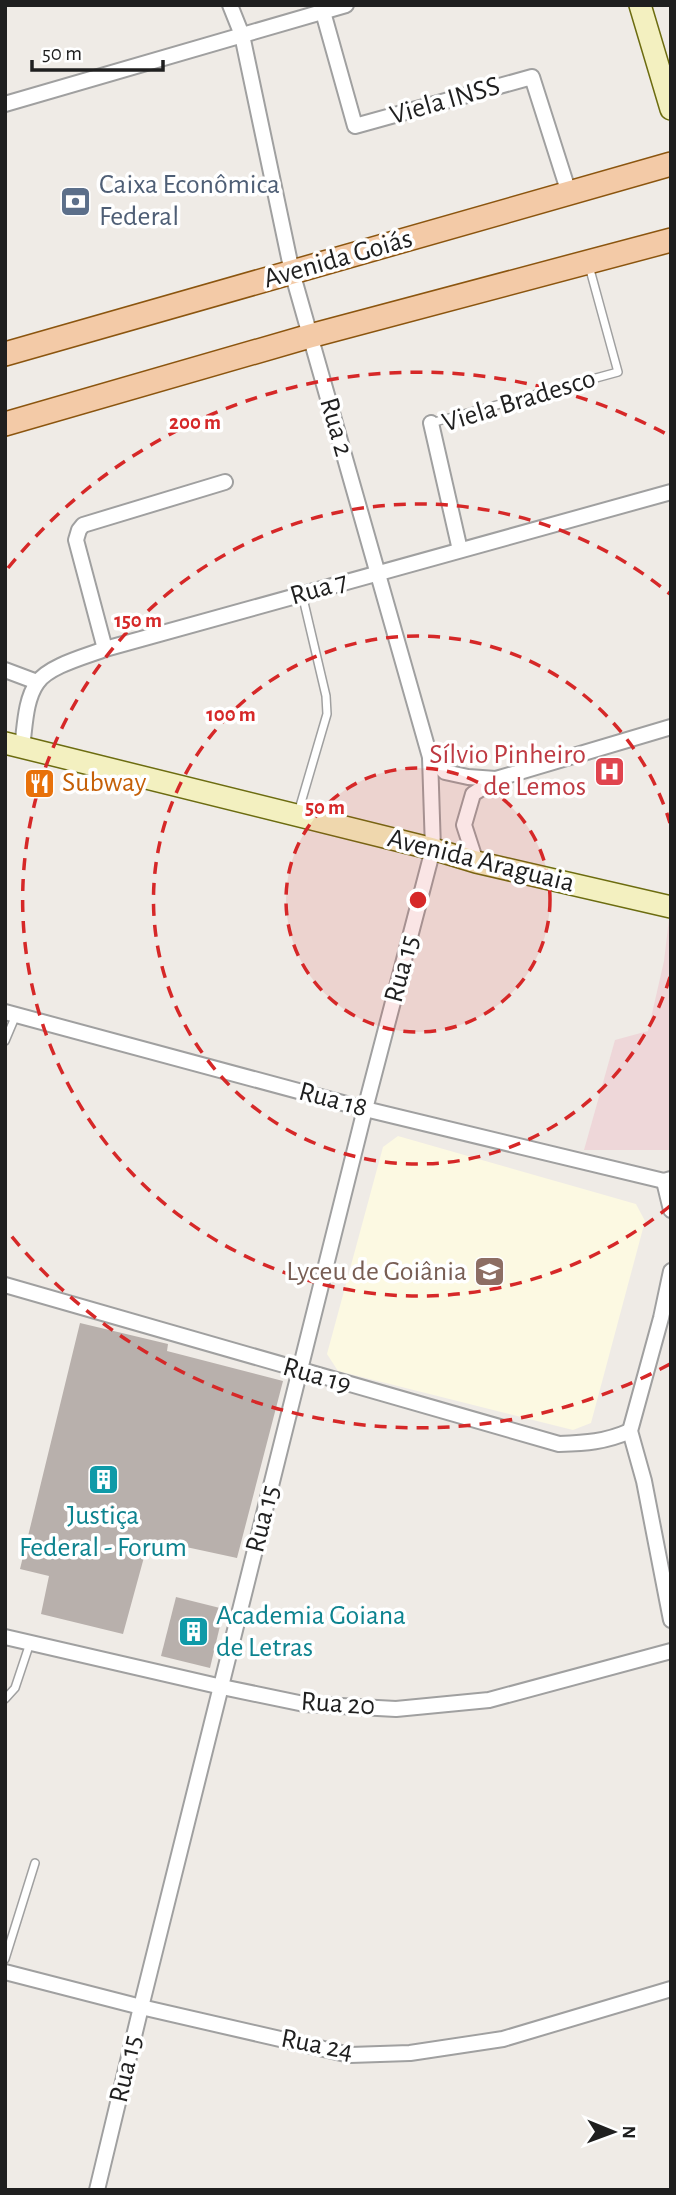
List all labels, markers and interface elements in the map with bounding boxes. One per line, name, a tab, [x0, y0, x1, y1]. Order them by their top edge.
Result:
scale bar	[32, 28, 163, 72]
text: 50 m	[42, 43, 82, 64]
street label: Viela INSS	[387, 72, 503, 130]
place label: Caixa Econômica Federal	[99, 171, 280, 231]
bank icon: Caixa Econômica Federal	[59, 184, 93, 218]
street label: Avenida Goiás	[260, 224, 416, 294]
street label: Viela Bradesco	[439, 364, 599, 438]
street label: Rua 2	[314, 395, 358, 459]
text: 200 m	[169, 412, 221, 433]
street label: Rua 7	[287, 567, 351, 611]
text: 150 m	[114, 610, 162, 631]
text: 100 m	[206, 704, 256, 725]
place label: Sílvio Pinheiro de Lemos	[429, 741, 586, 801]
hospital icon: Sílvio Pinheiro de Lemos	[592, 754, 626, 788]
restaurant icon: Subway	[22, 766, 56, 800]
place label: Subway	[62, 769, 146, 797]
text: 50 m	[305, 797, 345, 818]
street label: Avenida Araguaia	[385, 824, 577, 898]
centre of rings	[406, 888, 430, 912]
street label: Rua 15	[380, 932, 424, 1006]
street label: Rua 18	[296, 1077, 370, 1123]
school or university icon: Lyceu de Goiânia	[473, 1255, 507, 1289]
place label: Lyceu de Goiânia	[286, 1258, 467, 1286]
street label: Rua 19	[280, 1353, 354, 1399]
building icon: Justiça Federal - Forum	[86, 1462, 120, 1496]
street label: Rua 15	[241, 1483, 285, 1555]
place label: Justiça Federal - Forum	[19, 1502, 187, 1562]
place label: Academia Goiana de Letras	[216, 1602, 406, 1662]
building icon: Academia Goiana de Letras	[176, 1615, 210, 1649]
street label: Rua 20	[300, 1687, 376, 1721]
street label: Rua 24	[278, 2024, 356, 2066]
street label: Rua 15	[105, 2033, 147, 2105]
north arrow	[578, 2097, 648, 2167]
text: N	[619, 2125, 638, 2139]

